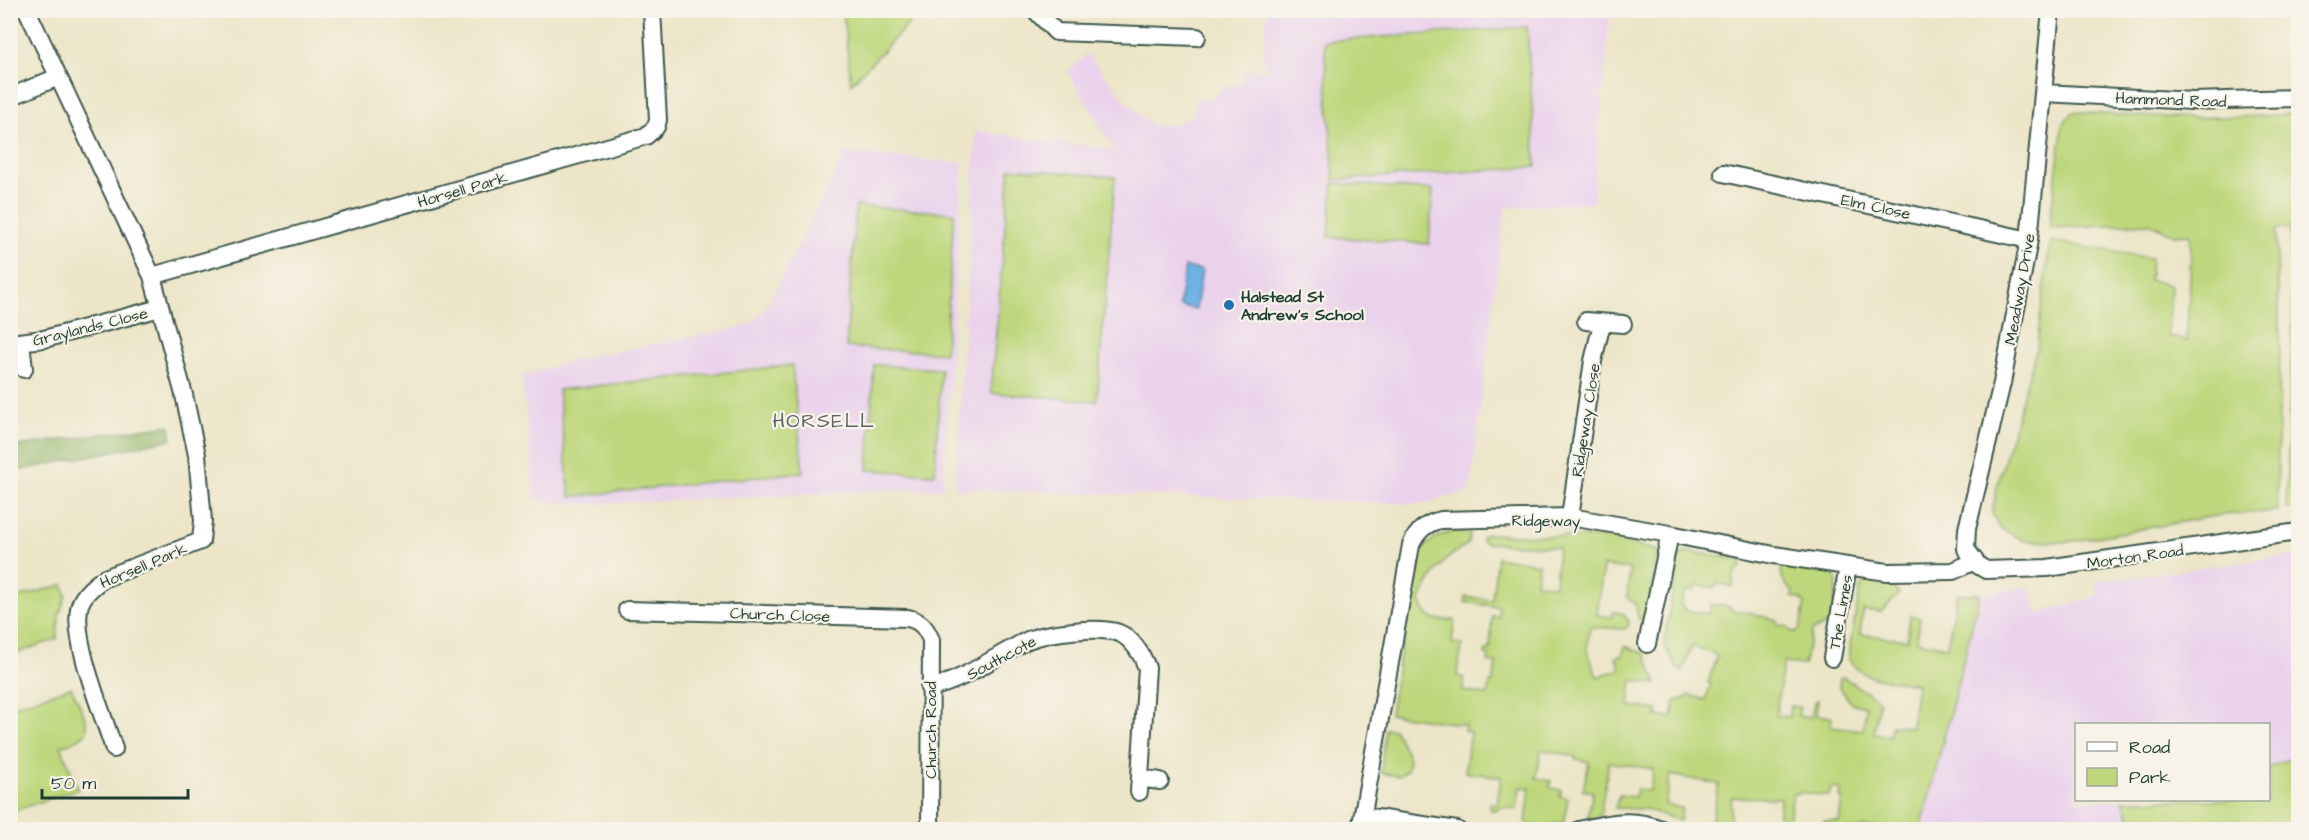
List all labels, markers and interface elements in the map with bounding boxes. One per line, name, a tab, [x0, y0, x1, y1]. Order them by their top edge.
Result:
street label: Hammond Road	[2115, 87, 2227, 113]
street label: Horsell Park	[415, 167, 510, 213]
street label: Elm Close	[1839, 189, 1913, 225]
street label: Meadway Drive	[1999, 231, 2042, 347]
place label: Halstead St Andrew's School	[1241, 286, 1364, 326]
marker: Halstead St Andrew's School	[1222, 298, 1236, 312]
street label: Graylands Close	[31, 302, 151, 353]
street label: Ridgeway Close	[1566, 361, 1607, 479]
district label: HORSELL	[773, 407, 875, 435]
street label: Ridgeway	[1511, 509, 1581, 534]
street label: Horsell Park	[96, 538, 190, 594]
street label: Morton Road	[2085, 539, 2185, 575]
street label: The Limes	[1824, 573, 1858, 651]
street label: Church Close	[730, 602, 831, 628]
street label: Southcote	[963, 630, 1041, 685]
street label: Church Road	[920, 681, 942, 779]
legend	[2075, 723, 2270, 801]
text: Road	[2129, 735, 2170, 760]
scale bar	[42, 762, 188, 800]
text: Park	[2129, 765, 2171, 790]
text: 50 m	[51, 771, 96, 796]

